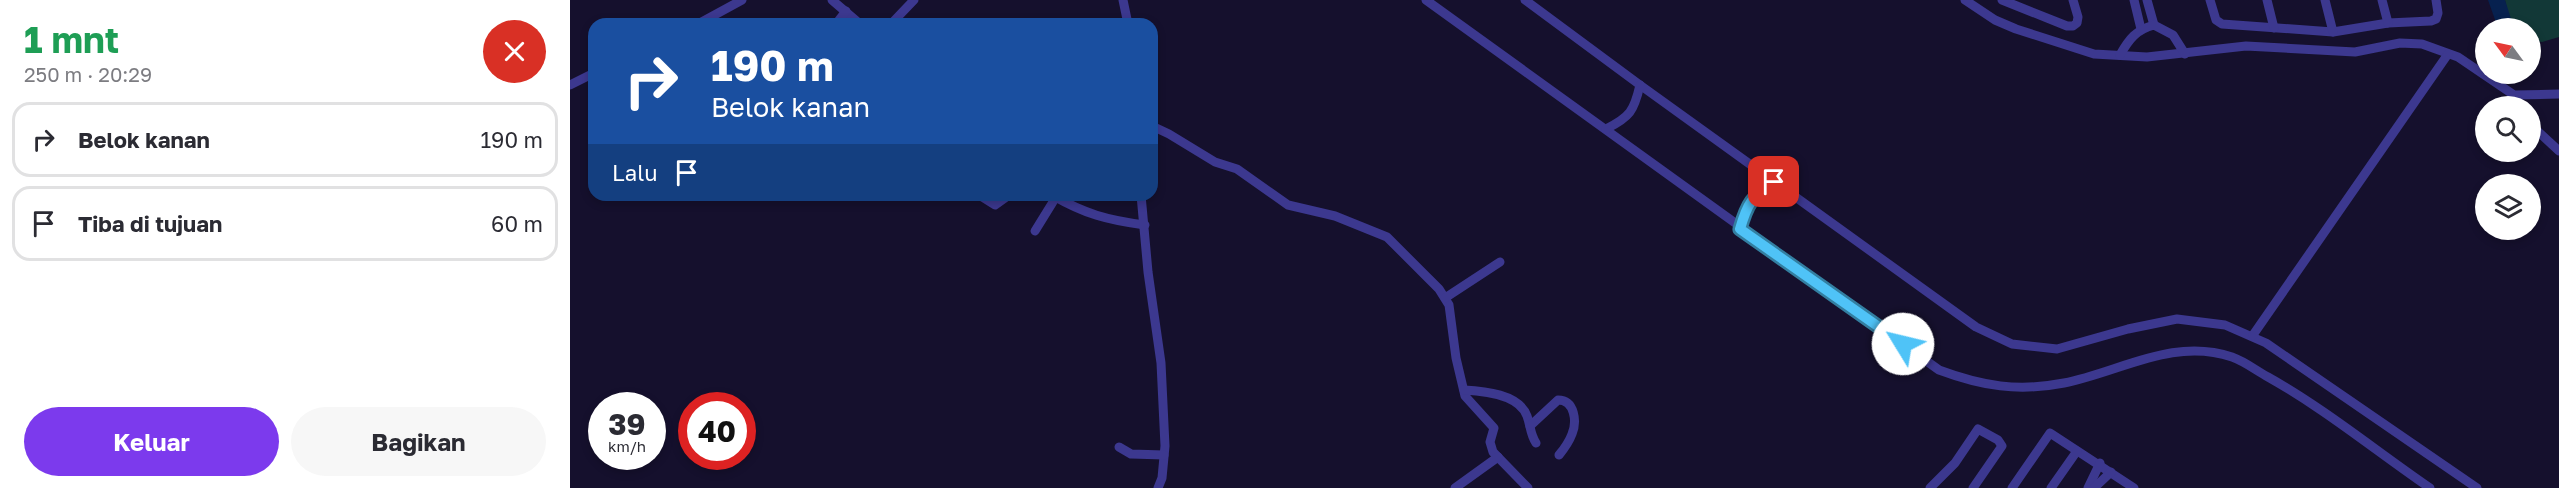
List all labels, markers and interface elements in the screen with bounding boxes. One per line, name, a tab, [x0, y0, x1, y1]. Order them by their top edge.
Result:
text: 1 mnt	[24, 18, 119, 61]
north arrow	[2475, 18, 2541, 84]
map controls	[2475, 18, 2541, 240]
button: close	[483, 20, 546, 83]
text: 190 m	[711, 40, 834, 90]
icon: right	[612, 42, 690, 120]
text: 250 m · 20:29	[24, 62, 152, 86]
text: Belok kanan	[711, 91, 870, 123]
button: search	[2475, 96, 2541, 162]
icon: right	[27, 123, 60, 156]
text: Belok kanan	[78, 126, 210, 153]
text: 190 m	[480, 126, 543, 153]
icon: arrive	[670, 156, 703, 189]
pin	[1748, 156, 1799, 207]
text: Lalu	[612, 159, 658, 186]
icon: arrive	[1757, 165, 1790, 198]
button: layers	[2475, 174, 2541, 240]
icon: arrive	[27, 207, 60, 240]
text: Tiba di tujuan	[78, 210, 222, 237]
text: 60 m	[491, 210, 543, 237]
position arrow	[1871, 312, 1935, 376]
speed limit sign: 40	[678, 392, 756, 470]
text: 39	[608, 406, 646, 442]
button: Keluar	[24, 407, 279, 476]
button: Bagikan	[291, 407, 546, 476]
text: km/h	[608, 437, 646, 455]

